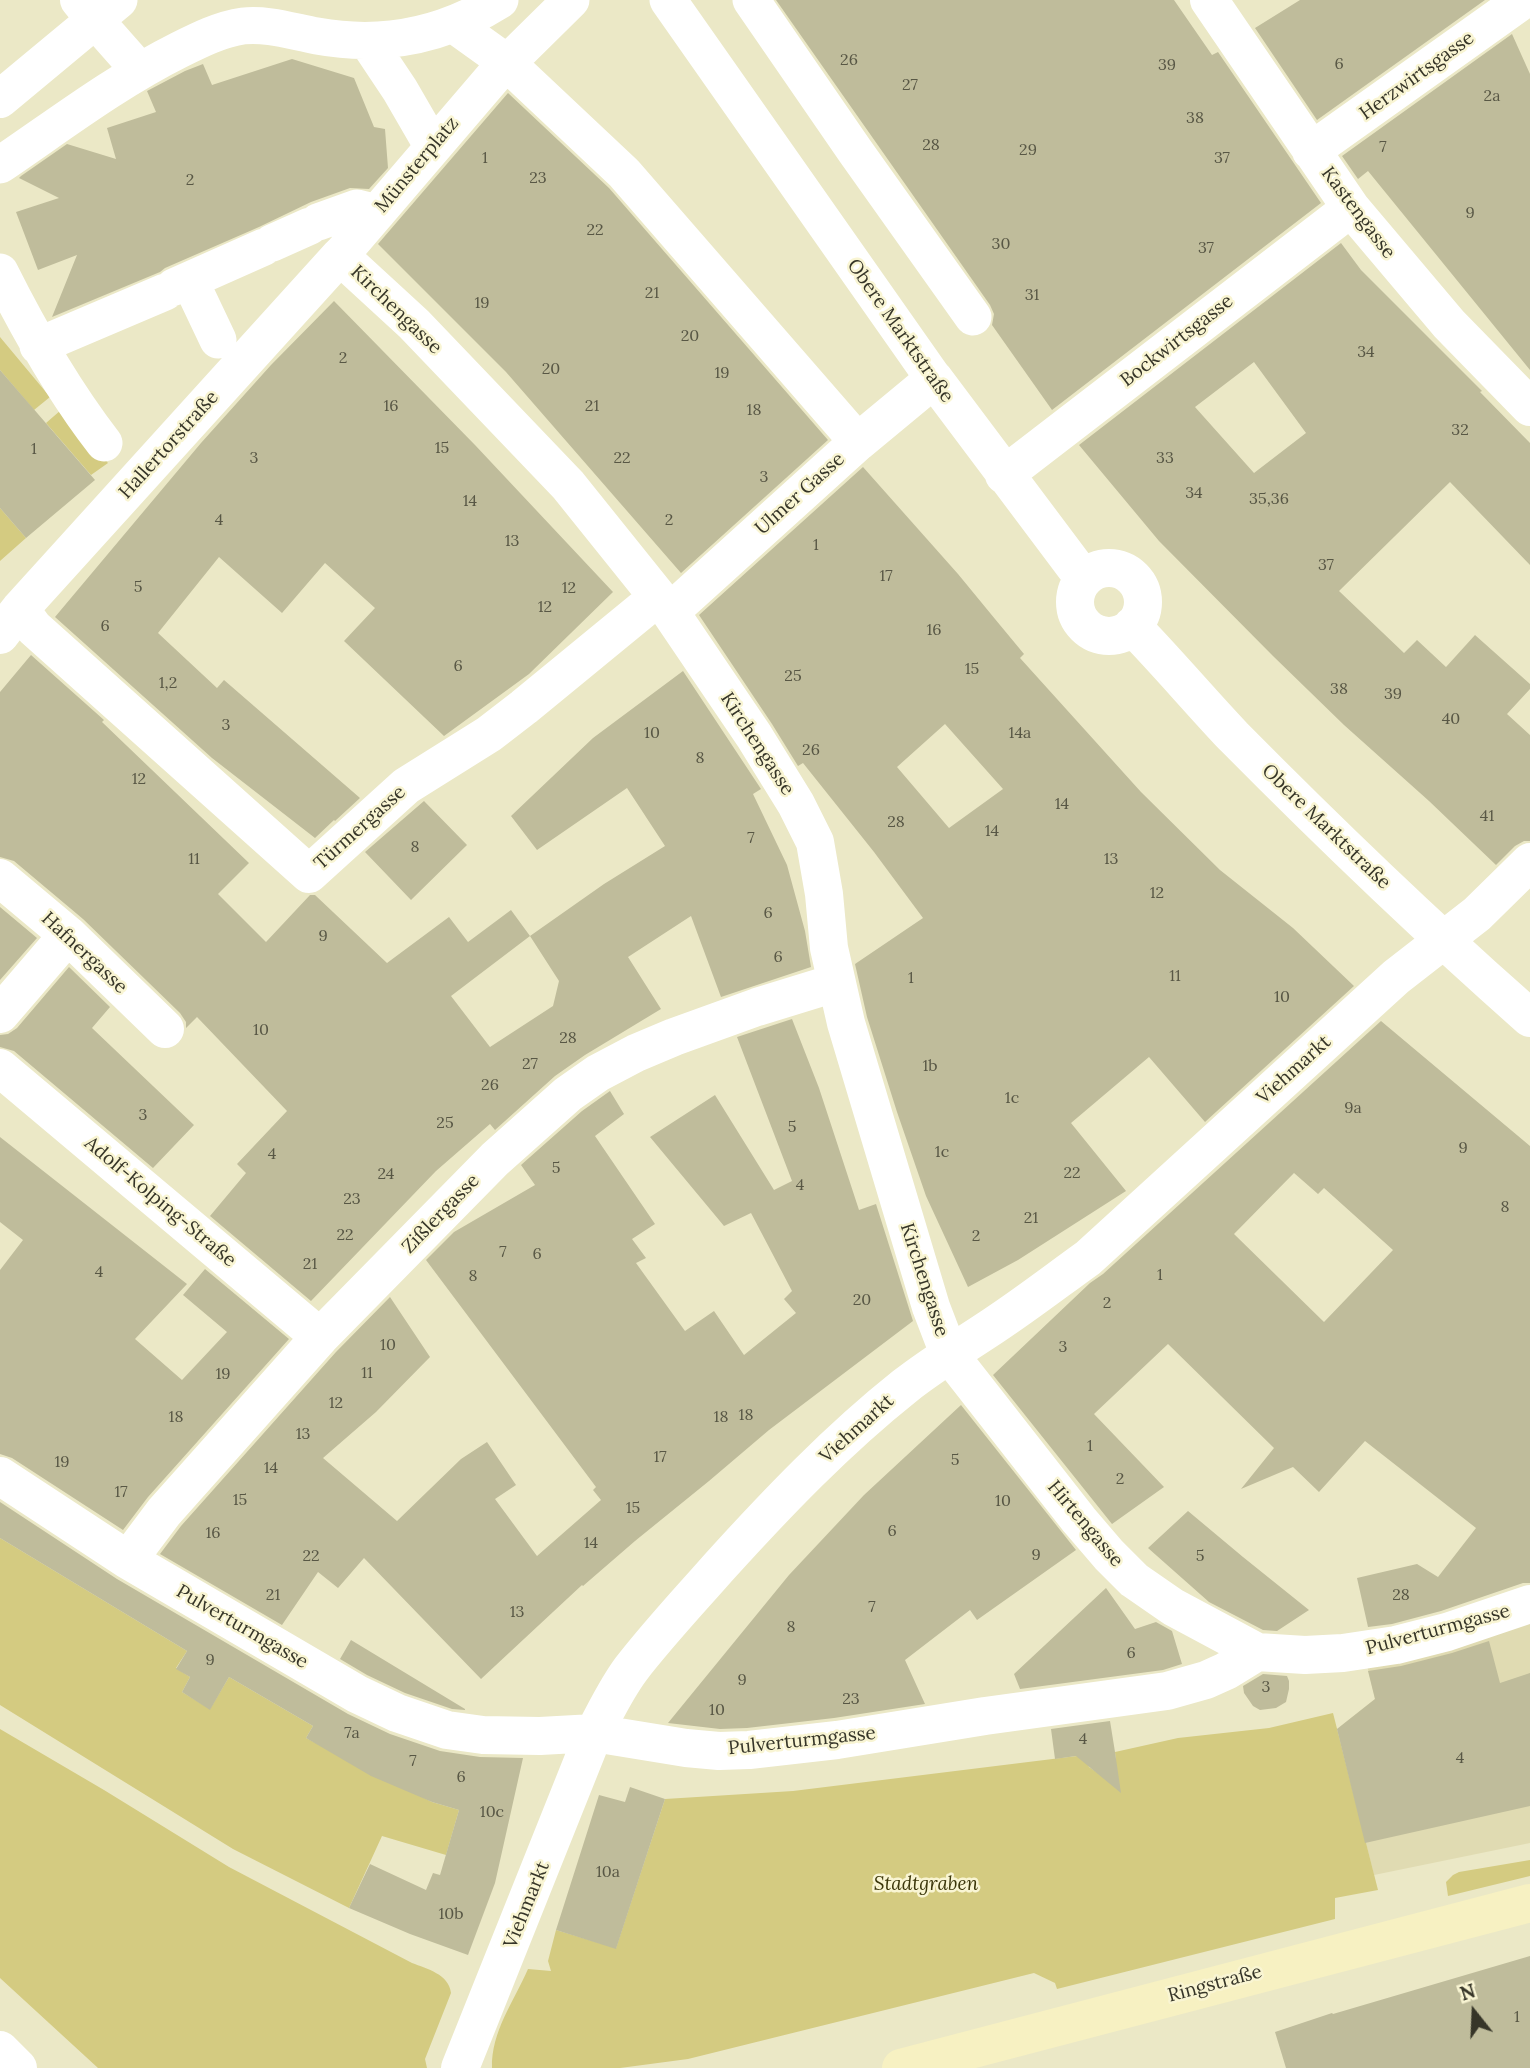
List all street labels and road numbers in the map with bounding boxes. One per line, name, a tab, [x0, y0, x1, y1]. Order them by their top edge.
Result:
street label: Herzwirtsgasse	[1355, 27, 1479, 125]
street label: Münsterplatz	[370, 112, 464, 218]
street label: Kastengasse	[1316, 163, 1400, 263]
street label: Obere Marktstraße	[842, 255, 958, 407]
street label: Kirchengasse	[346, 261, 446, 359]
street label: Bockwirtsgasse	[1116, 290, 1238, 392]
street label: Hallertorstraße	[115, 386, 223, 504]
street label: Ulmer Gasse	[751, 448, 849, 540]
street label: Kirchengasse	[715, 688, 799, 800]
street label: Obere Marktstraße	[1257, 760, 1395, 894]
street label: Türmergasse	[310, 781, 410, 875]
street label: Hafnergasse	[36, 907, 132, 999]
street label: Viehmarkt	[1252, 1031, 1336, 1109]
street label: Adolf-Kolping-Straße	[80, 1132, 240, 1272]
street label: Zißlergasse	[398, 1170, 484, 1258]
street label: Kirchengasse	[895, 1220, 953, 1340]
street label: Viehmarkt	[815, 1390, 899, 1468]
street label: Hirtengasse	[1042, 1476, 1128, 1572]
street label: Pulverturmgasse	[172, 1580, 312, 1674]
street label: Pulverturmgasse	[1363, 1600, 1513, 1660]
street label: Pulverturmgasse	[727, 1722, 877, 1760]
street label: Viehmarkt	[499, 1858, 555, 1952]
street label: Ringstraße	[1165, 1960, 1265, 2008]

